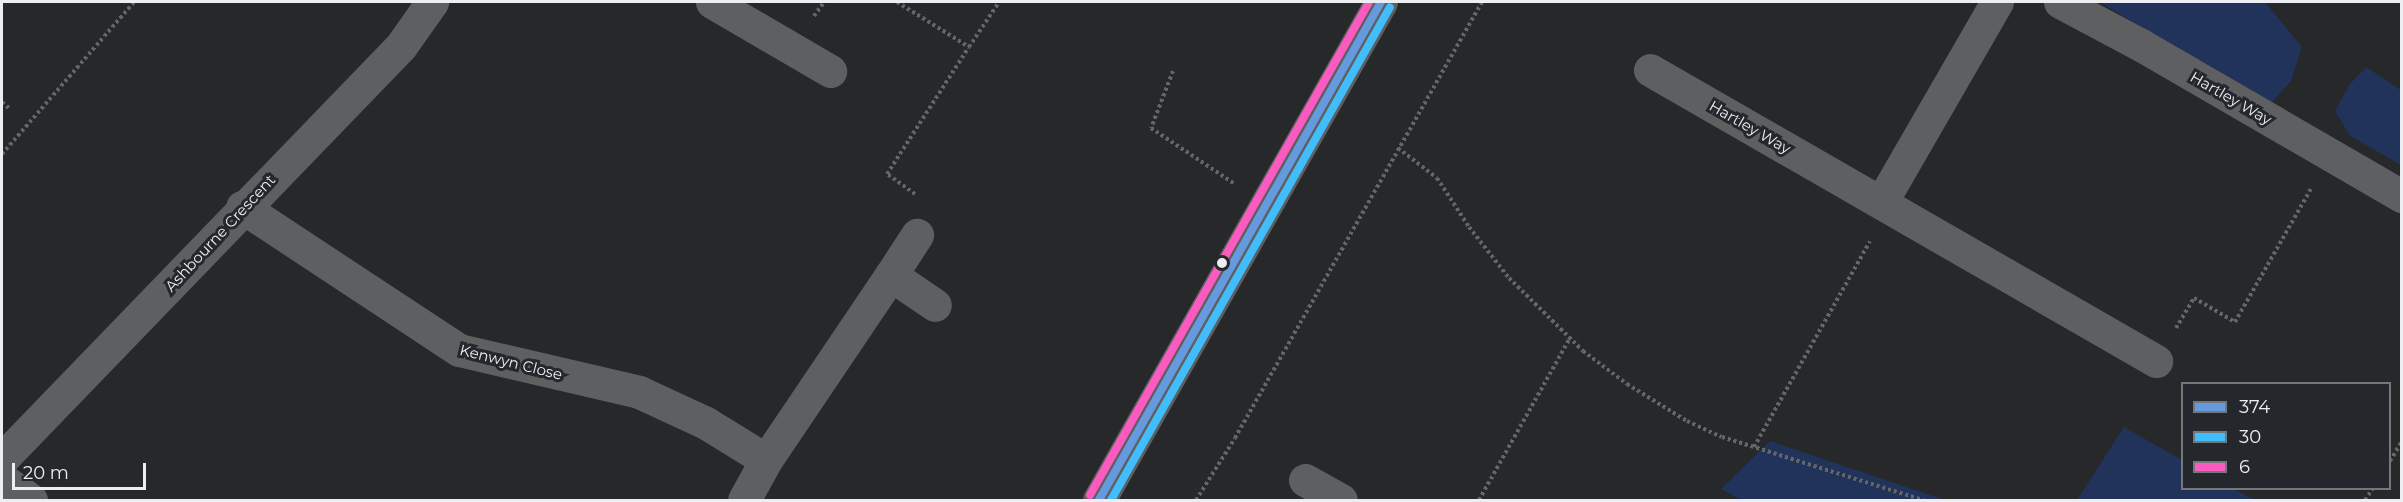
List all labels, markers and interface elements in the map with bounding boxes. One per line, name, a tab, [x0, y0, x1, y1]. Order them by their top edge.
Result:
street label: Hartley Way	[2187, 67, 2275, 129]
street label: Hartley Way	[1706, 96, 1794, 158]
street label: Ashbourne Crescent	[161, 171, 279, 295]
unlabelled marker	[1216, 257, 1228, 269]
street label: Kenwyn Close	[458, 341, 564, 383]
legend	[2181, 382, 2391, 490]
text: 374	[2239, 396, 2270, 418]
text: 30	[2239, 426, 2261, 448]
scale bar	[15, 451, 148, 489]
text: 6	[2239, 456, 2250, 478]
text: 20 m	[23, 462, 69, 484]

